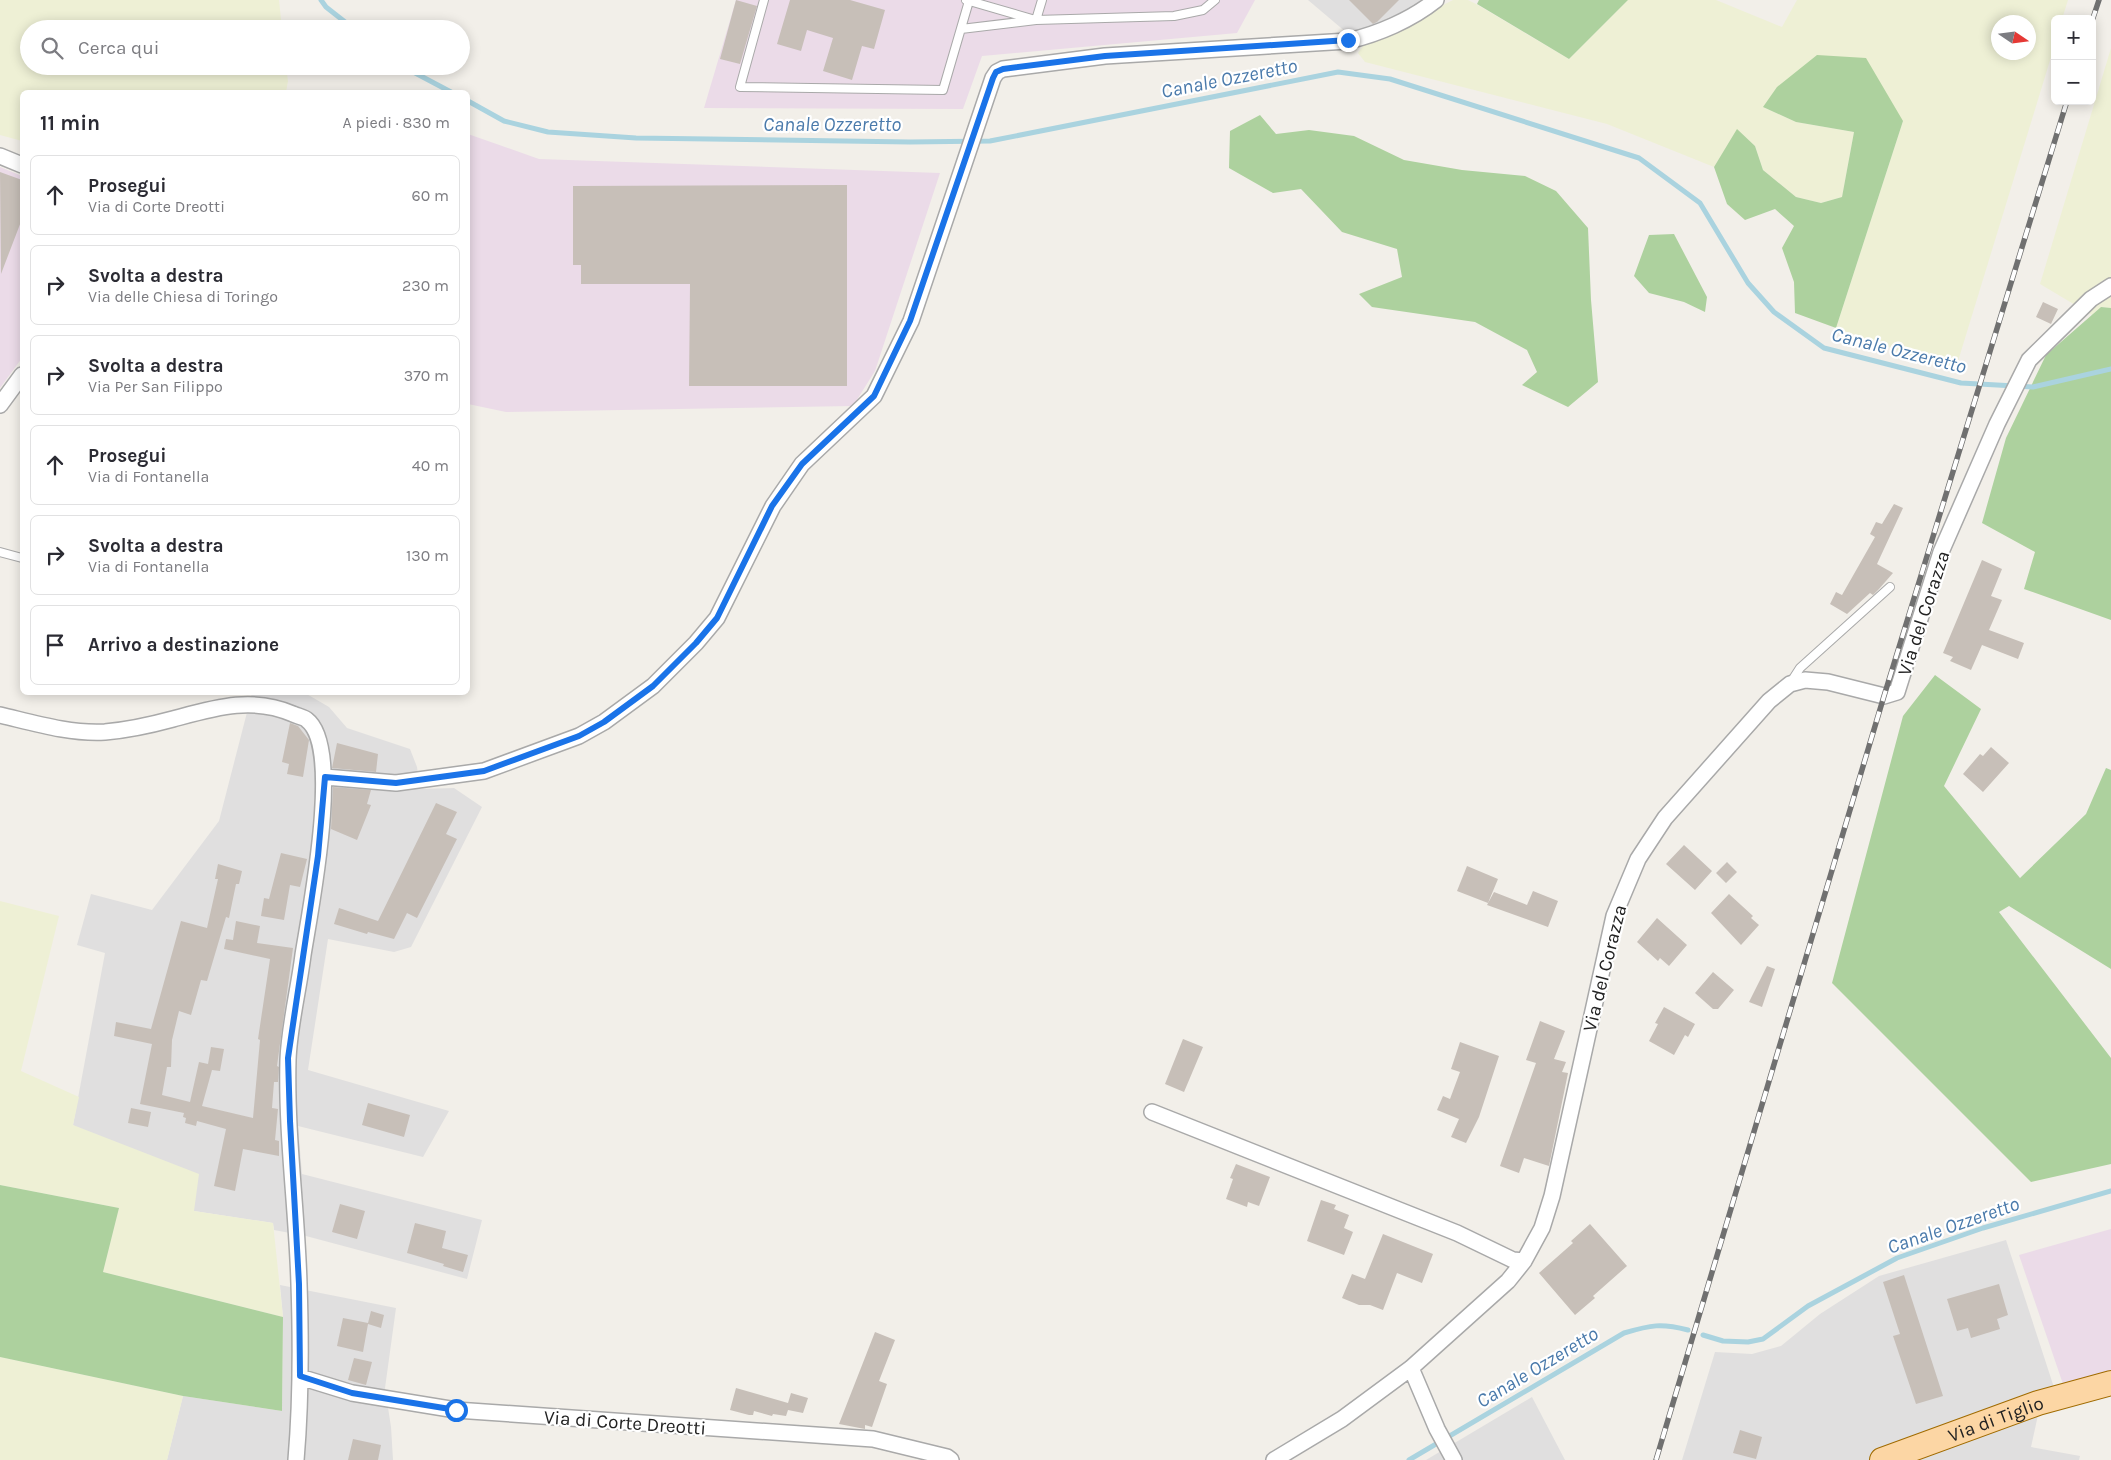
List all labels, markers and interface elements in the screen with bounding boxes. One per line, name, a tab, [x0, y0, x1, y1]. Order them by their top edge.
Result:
north arrow	[1991, 15, 2036, 60]
map controls	[2051, 15, 2096, 105]
button: +	[2051, 15, 2096, 60]
search box	[20, 20, 470, 75]
route end	[1337, 29, 1360, 52]
icon: search	[38, 34, 66, 62]
text: Cerca qui	[78, 37, 159, 59]
water label: Canale Ozzeretto	[1159, 54, 1299, 103]
button: −	[2051, 60, 2096, 105]
text: 11 min	[40, 111, 100, 135]
text: A piedi · 830 m	[342, 113, 450, 132]
water label: Canale Ozzeretto	[763, 113, 901, 136]
text: Prosegui	[88, 175, 167, 197]
icon: ahead	[41, 181, 69, 209]
text: 60 m	[412, 186, 449, 205]
text: Via di Corte Dreotti	[88, 197, 225, 216]
text: Svolta a destra	[88, 265, 224, 287]
icon: right	[41, 271, 69, 299]
text: 230 m	[402, 276, 449, 295]
text: Via delle Chiesa di Toringo	[88, 287, 278, 306]
water label: Canale Ozzeretto	[1829, 323, 1969, 378]
text: Svolta a destra	[88, 355, 224, 377]
icon: right	[41, 361, 69, 389]
text: 370 m	[404, 366, 449, 385]
text: Via Per San Filippo	[88, 377, 223, 396]
text: Prosegui	[88, 445, 167, 467]
icon: ahead	[41, 451, 69, 479]
text: 40 m	[412, 456, 449, 475]
text: Via di Fontanella	[88, 467, 209, 486]
text: Svolta a destra	[88, 535, 224, 557]
icon: right	[41, 541, 69, 569]
text: 130 m	[406, 546, 449, 565]
street label: Via del Corazza	[1893, 548, 1955, 679]
text: Via di Fontanella	[88, 557, 209, 576]
icon: arrive	[41, 631, 69, 659]
text: Arrivo a destinazione	[88, 634, 279, 656]
street label: Via del Corazza	[1579, 902, 1631, 1034]
water label: Canale Ozzeretto	[1884, 1192, 2022, 1259]
water label: Canale Ozzeretto	[1472, 1322, 1603, 1413]
street label: Via di Tiglio	[1945, 1392, 2047, 1447]
route start	[445, 1399, 468, 1422]
street label: Via di Corte Dreotti	[543, 1406, 707, 1440]

